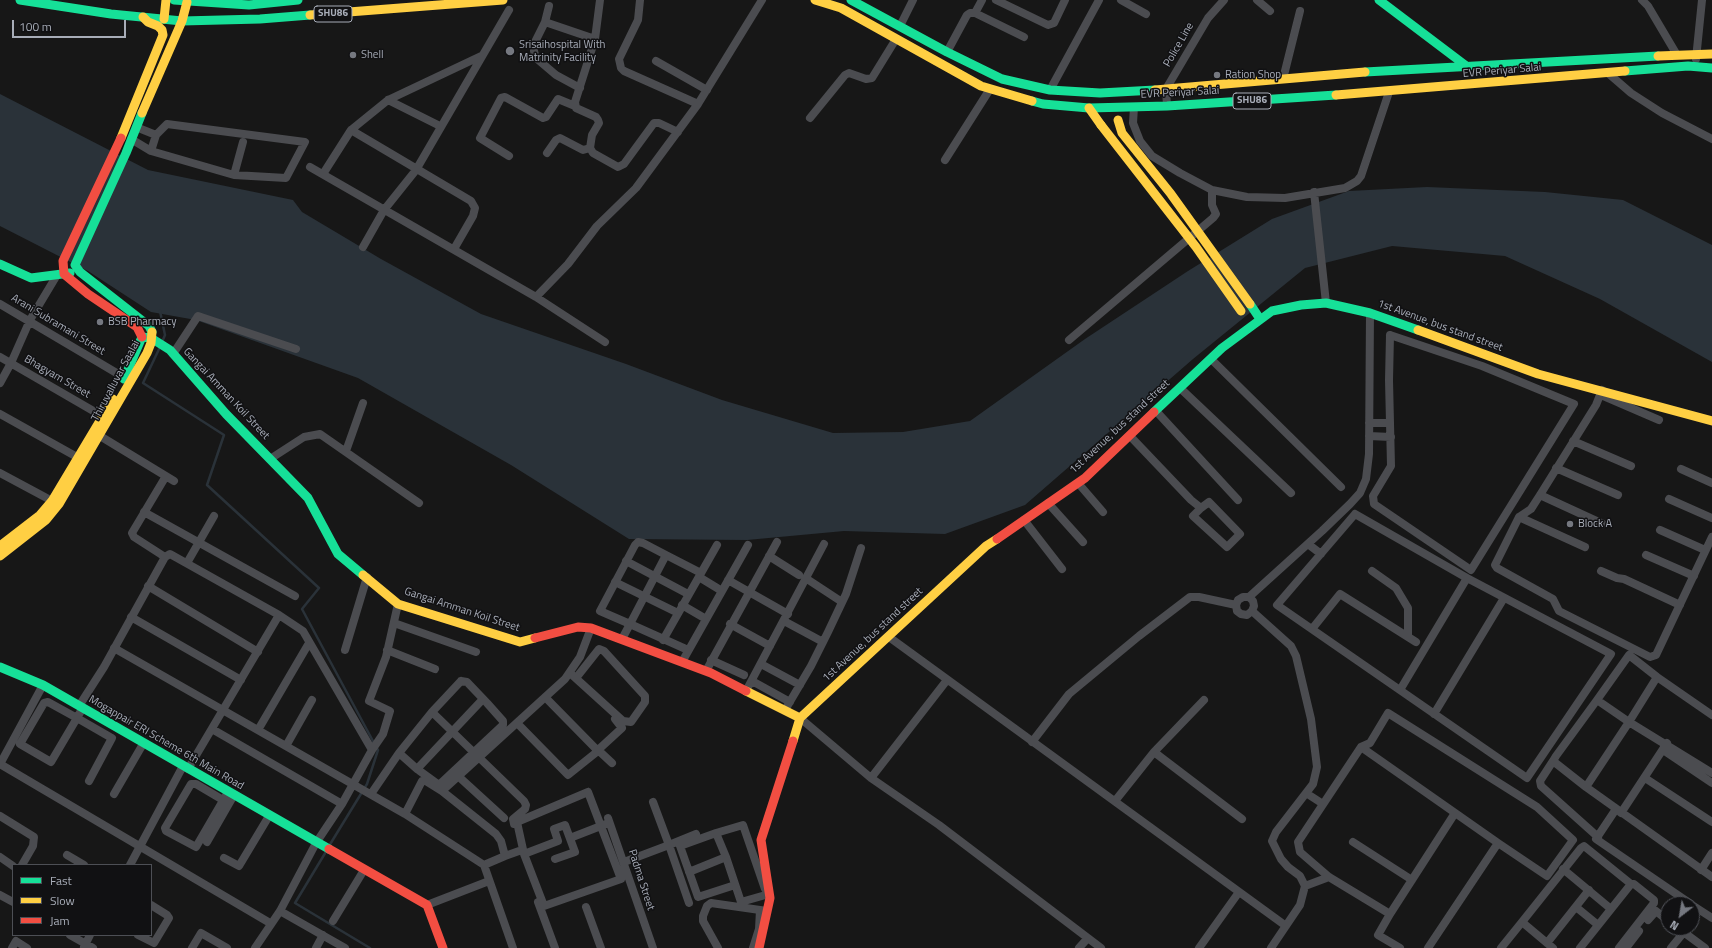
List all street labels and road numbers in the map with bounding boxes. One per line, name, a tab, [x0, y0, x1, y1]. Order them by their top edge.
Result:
road number: SHU86	[314, 6, 352, 22]
street label: Police Line	[1161, 20, 1197, 70]
street label: EVR Periyar Salai	[1462, 61, 1542, 81]
street label: EVR Periyar Salai	[1140, 84, 1220, 102]
road number: SHU86	[1233, 93, 1271, 109]
street label: Arani Subramani Street	[9, 292, 107, 358]
street label: 1st Avenue, bus stand street	[1376, 297, 1504, 355]
street label: Thiruvalluvar Saalai	[89, 338, 143, 424]
street label: Gangai Amman Koil Street	[180, 345, 272, 443]
street label: Bhagyam Street	[21, 353, 93, 401]
street label: 1st Avenue, bus stand street	[1067, 377, 1173, 477]
street label: Gangai Amman Koil Street	[403, 585, 521, 635]
street label: 1st Avenue, bus stand street	[820, 585, 926, 685]
street label: Mogappair ERI Scheme 6th Main Road	[86, 693, 246, 793]
street label: Padma Street	[625, 848, 657, 912]

